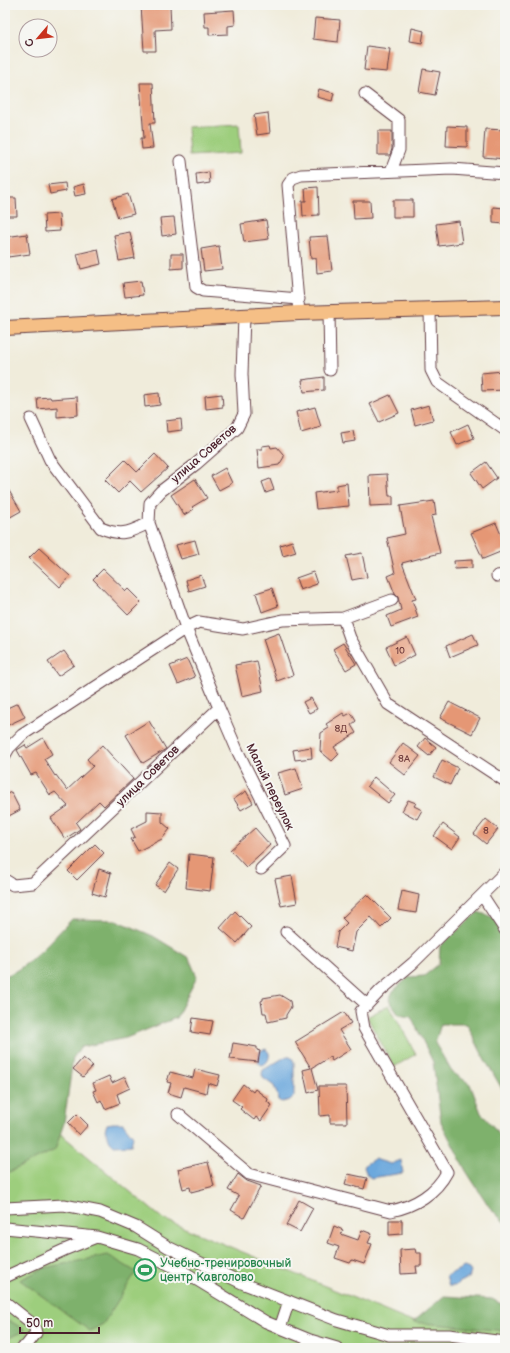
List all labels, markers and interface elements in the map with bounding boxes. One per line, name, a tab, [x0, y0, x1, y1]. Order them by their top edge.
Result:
north arrow	[18, 18, 58, 58]
text: С	[22, 36, 37, 49]
street label: улица Советов	[168, 421, 240, 486]
house number: 10	[395, 645, 405, 657]
house number: 8Д	[335, 723, 347, 735]
street label: Малый переулок	[242, 741, 298, 833]
street label: улица Советов	[113, 742, 183, 810]
house number: 8А	[398, 753, 411, 765]
house number: 8	[483, 825, 489, 837]
place label: Учебно-тренировочный центр Кавголово	[160, 1256, 291, 1285]
sports icon: Учебно-тренировочный центр Кавголово	[132, 1257, 158, 1283]
scale bar	[20, 1309, 99, 1335]
text: 50 m	[26, 1316, 53, 1331]

